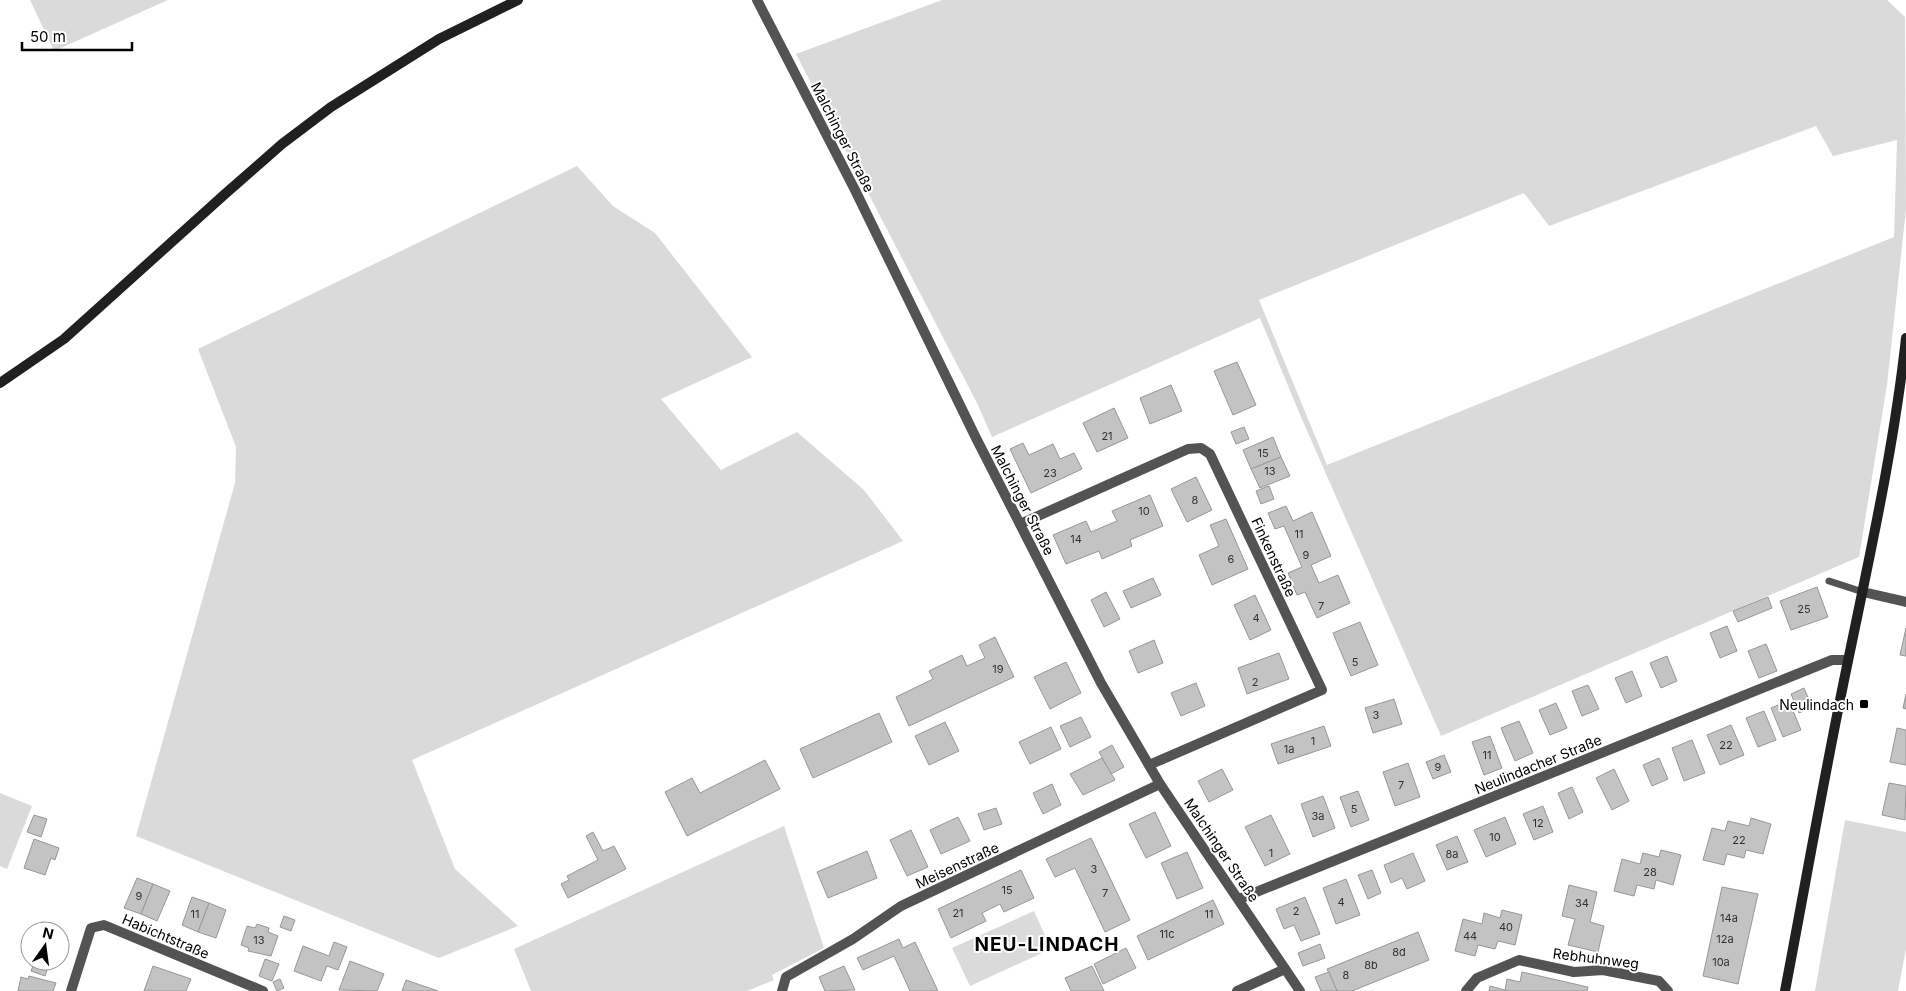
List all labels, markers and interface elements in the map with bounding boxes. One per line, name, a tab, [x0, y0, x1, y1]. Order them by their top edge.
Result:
scale bar	[22, 20, 132, 52]
text: 50 m	[30, 27, 66, 46]
street label: Malchinger Straße	[808, 79, 878, 195]
house number: 21	[1101, 429, 1113, 443]
street label: Malchinger Straße	[988, 442, 1058, 558]
house number: 15	[1257, 446, 1269, 460]
house number: 13	[1264, 464, 1276, 478]
house number: 23	[1043, 466, 1057, 480]
house number: 8	[1192, 493, 1199, 507]
house number: 10	[1138, 504, 1150, 518]
street label: Finkenstraße	[1248, 515, 1300, 599]
house number: 11	[1295, 527, 1303, 541]
house number: 14	[1070, 532, 1082, 546]
house number: 9	[1303, 548, 1310, 562]
house number: 6	[1228, 552, 1235, 566]
house number: 7	[1318, 599, 1324, 613]
house number: 25	[1797, 602, 1811, 616]
house number: 4	[1252, 611, 1260, 625]
house number: 5	[1352, 655, 1359, 669]
house number: 19	[992, 662, 1004, 676]
house number: 2	[1252, 675, 1258, 689]
place label: Neulindach	[1779, 696, 1854, 713]
marker: Neulindach	[1858, 698, 1870, 710]
house number: 3	[1373, 708, 1380, 722]
street label: Neulindacher Straße	[1472, 731, 1604, 797]
house number: 1	[1311, 734, 1315, 748]
house number: 22	[1719, 738, 1733, 752]
house number: 1a	[1284, 742, 1294, 756]
house number: 11	[1483, 748, 1491, 762]
house number: 9	[1435, 760, 1442, 774]
house number: 7	[1398, 778, 1404, 792]
street label: Malchinger Straße	[1181, 795, 1263, 905]
house number: 5	[1351, 802, 1358, 816]
house number: 3a	[1312, 809, 1324, 823]
house number: 12	[1532, 816, 1544, 830]
house number: 10	[1489, 830, 1501, 844]
house number: 22	[1732, 833, 1746, 847]
street label: Meisenstraße	[913, 838, 1001, 892]
house number: 1	[1269, 846, 1273, 860]
house number: 8a	[1446, 847, 1458, 861]
house number: 3	[1091, 862, 1098, 876]
house number: 28	[1643, 865, 1657, 879]
house number: 15	[1001, 883, 1013, 897]
house number: 7	[1102, 886, 1108, 900]
house number: 9	[136, 889, 143, 903]
house number: 4	[1337, 895, 1345, 909]
house number: 34	[1575, 896, 1589, 910]
house number: 2	[1293, 904, 1299, 918]
house number: 21	[952, 906, 964, 920]
house number: 11	[191, 907, 199, 921]
house number: 11	[1205, 907, 1213, 921]
street label: Habichtstraße	[120, 910, 212, 962]
house number: 14a	[1720, 911, 1738, 925]
house number: 40	[1499, 920, 1513, 934]
north arrow	[20, 921, 70, 971]
text: N	[41, 923, 55, 942]
house number: 11c	[1159, 927, 1175, 941]
house number: 44	[1463, 929, 1477, 943]
house number: 12a	[1716, 932, 1734, 946]
house number: 13	[253, 933, 265, 947]
district label: NEU-LINDACH	[975, 933, 1119, 956]
street label: Rebhuhnweg	[1552, 944, 1640, 972]
house number: 8d	[1392, 945, 1406, 959]
house number: 10a	[1712, 955, 1730, 969]
house number: 8b	[1364, 958, 1378, 972]
house number: 8	[1343, 968, 1350, 982]

